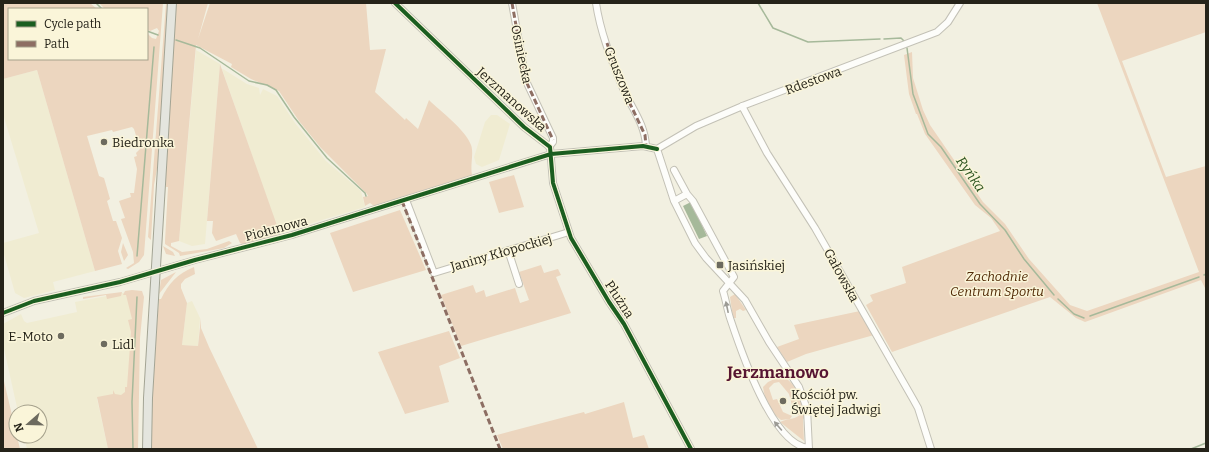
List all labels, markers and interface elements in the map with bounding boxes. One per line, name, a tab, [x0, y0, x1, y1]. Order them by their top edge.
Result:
legend	[8, 8, 148, 60]
text: Cycle path	[44, 17, 102, 31]
street label: Osiniecka	[508, 23, 535, 85]
text: Path	[44, 37, 70, 51]
street label: Gruszowa	[601, 44, 638, 106]
street label: Jerzmanowska	[473, 63, 550, 135]
street label: Rdestowa	[783, 63, 843, 97]
place label: Biedronka	[112, 135, 174, 150]
marker: Biedronka	[99, 137, 109, 147]
water label: Ryńka	[952, 153, 989, 195]
street label: Piołunowa	[243, 213, 309, 244]
street label: Janiny Kłopockiej	[448, 231, 554, 274]
street label: Gałowska	[821, 246, 862, 304]
place label: Jasińskiej	[727, 258, 785, 273]
marker: Jasińskiej	[715, 260, 725, 270]
park label: Zachodnie Centrum Sportu	[950, 269, 1044, 299]
street label: Płużna	[602, 278, 637, 321]
one-way arrow	[724, 301, 730, 313]
place label: E-Moto	[8, 329, 53, 344]
marker: E-Moto	[56, 331, 66, 341]
place label: Lidl	[112, 337, 135, 352]
marker: Lidl	[99, 339, 109, 349]
district label: Jerzmanowo	[726, 362, 829, 383]
place label: Kościół pw. Świętej Jadwigi	[791, 387, 881, 417]
marker: Kościół pw. Świętej Jadwigi	[778, 396, 788, 406]
north arrow	[8, 404, 48, 444]
one-way arrow	[774, 420, 783, 431]
text: N	[11, 421, 27, 433]

